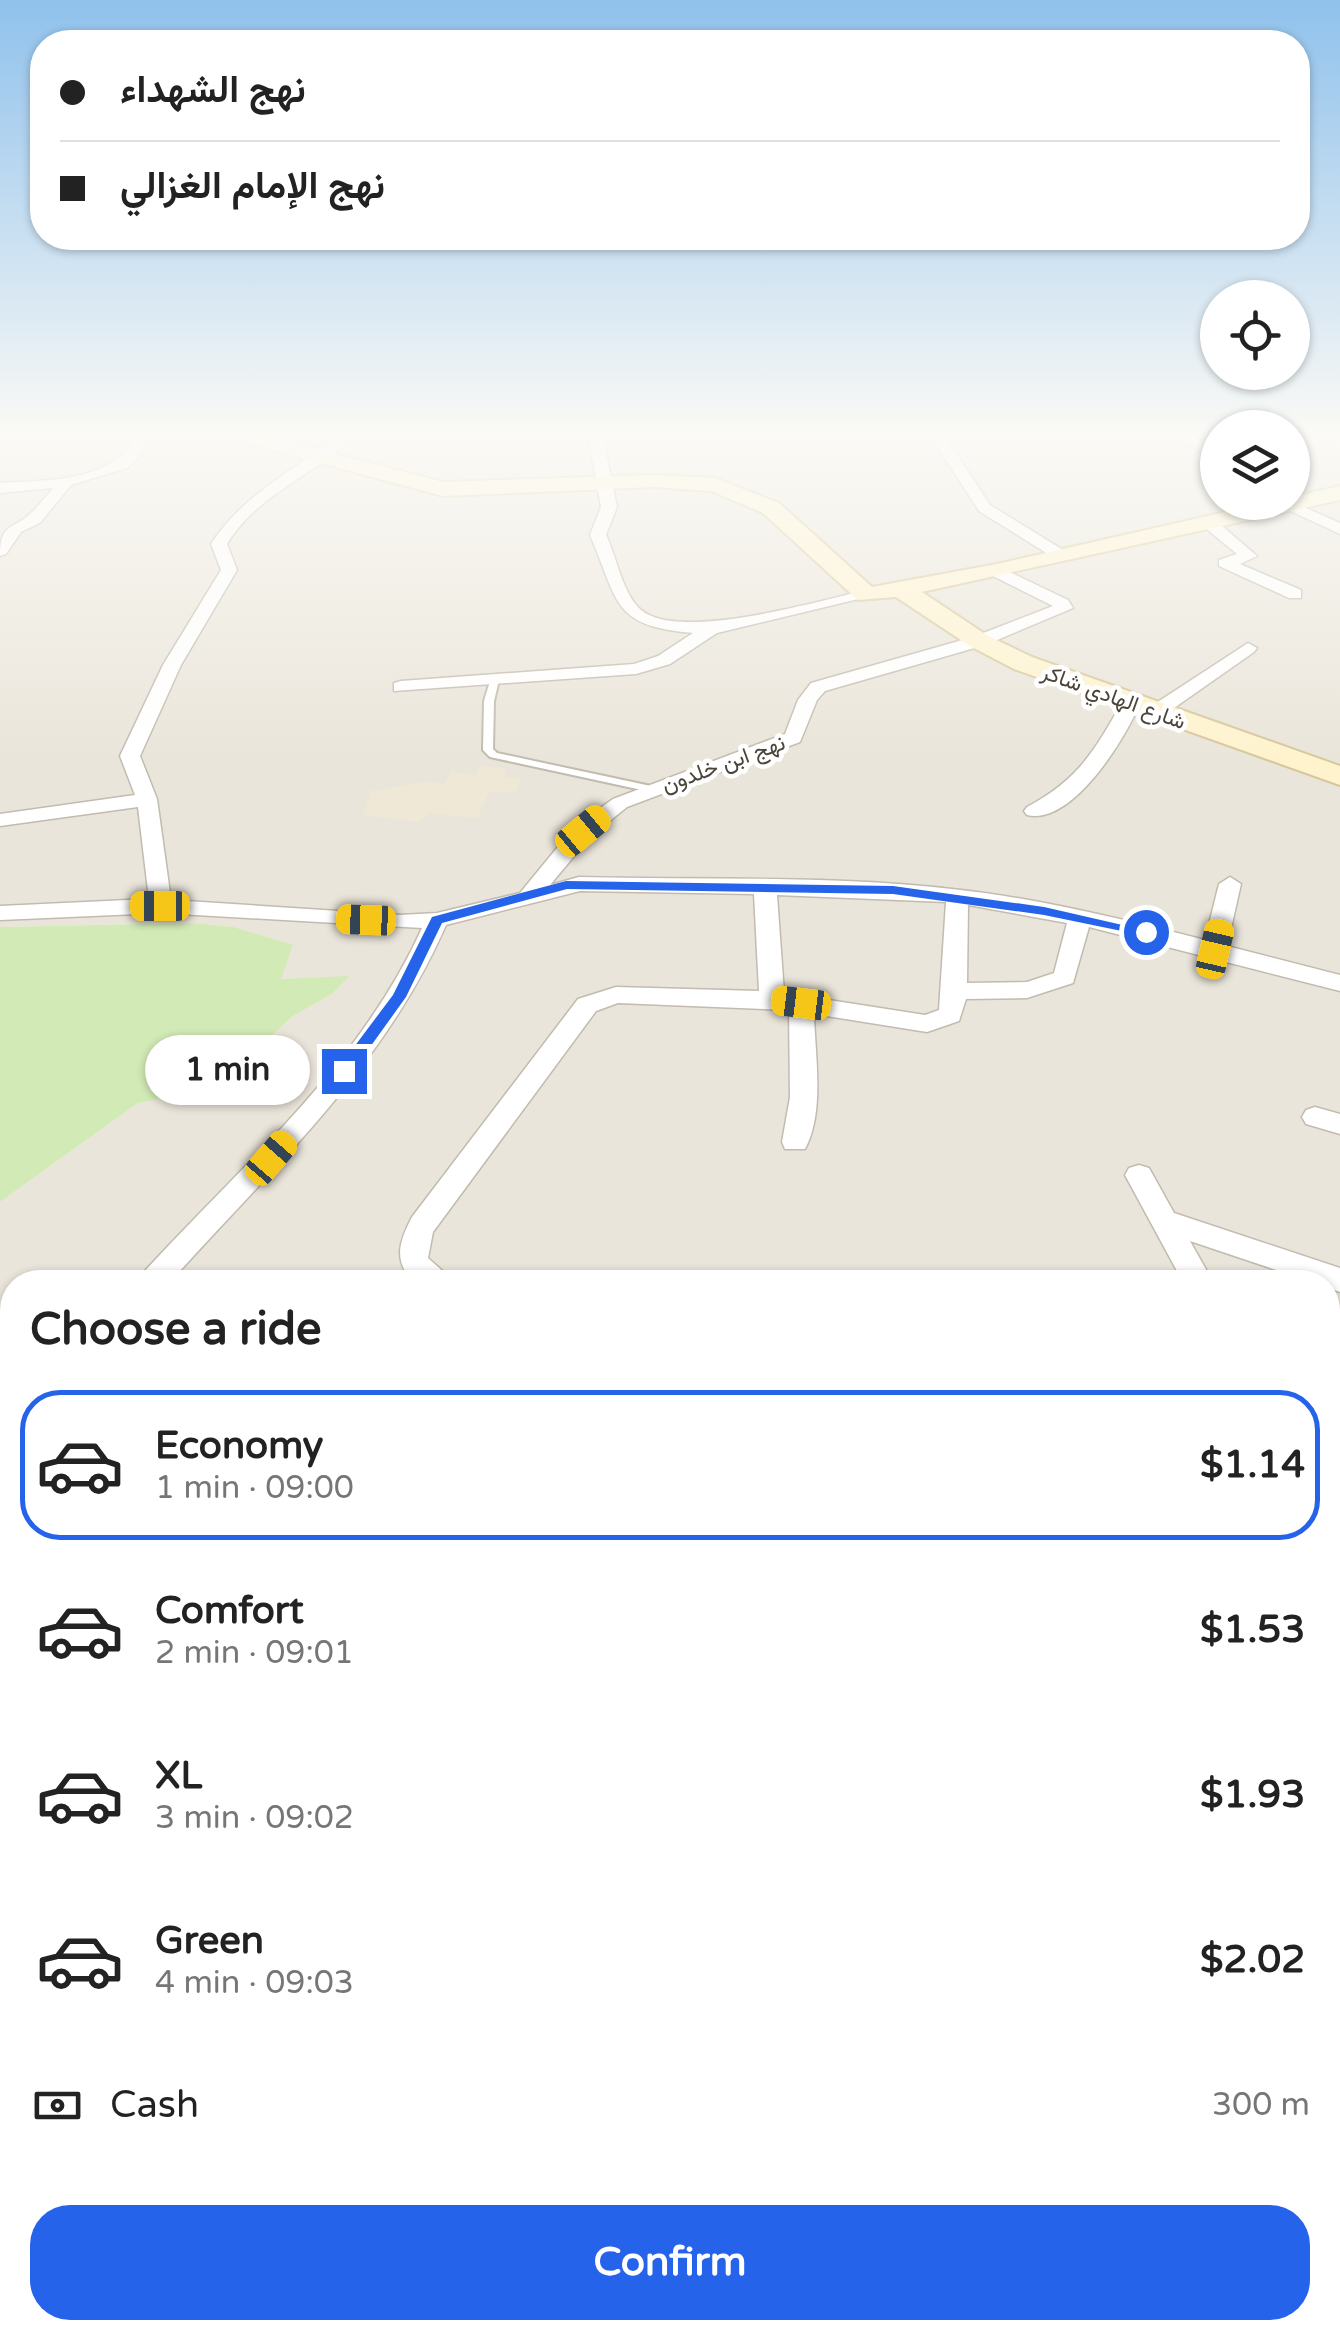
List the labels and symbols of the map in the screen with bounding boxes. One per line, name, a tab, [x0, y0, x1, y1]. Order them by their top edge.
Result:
street label: شارع الهادي شاكر	[1035, 659, 1189, 740]
street label: نهج ابن خلدون	[658, 730, 789, 799]
car	[550, 800, 616, 862]
car	[130, 891, 190, 921]
car	[335, 904, 397, 936]
route start	[1124, 910, 1169, 955]
car	[1194, 916, 1236, 982]
car	[769, 984, 833, 1022]
callout: 1 min	[144, 1036, 309, 1106]
route end	[322, 1049, 367, 1094]
car	[240, 1126, 302, 1190]

